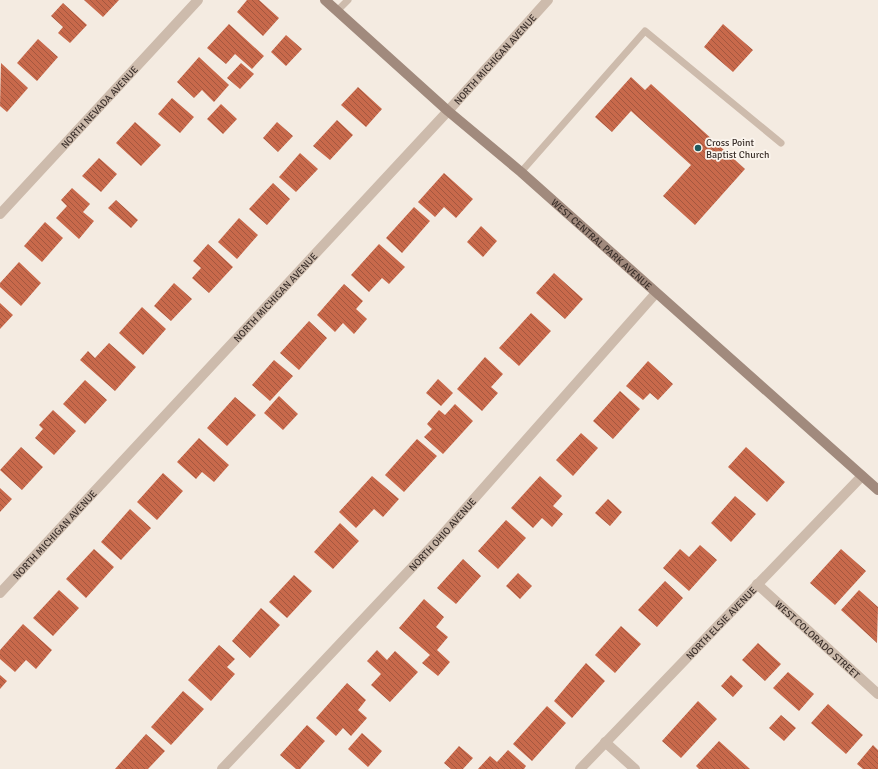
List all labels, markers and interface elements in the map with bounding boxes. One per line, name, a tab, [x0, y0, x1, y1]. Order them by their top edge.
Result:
street label: NORTH MICHIGAN AVENUE	[452, 12, 540, 107]
street label: NORTH NEVADA AVENUE	[59, 64, 141, 151]
place label: Cross Point Baptist Church	[706, 137, 769, 161]
marker: Cross Point Baptist Church	[693, 143, 703, 153]
street label: WEST CENTRAL PARK AVENUE	[548, 197, 654, 293]
street label: NORTH MICHIGAN AVENUE	[231, 250, 320, 345]
street label: NORTH MICHIGAN AVENUE	[11, 488, 100, 582]
street label: NORTH OHIO AVENUE	[407, 495, 479, 574]
street label: NORTH ELSIE AVENUE	[684, 584, 760, 662]
street label: WEST COLORADO STREET	[772, 598, 862, 682]

